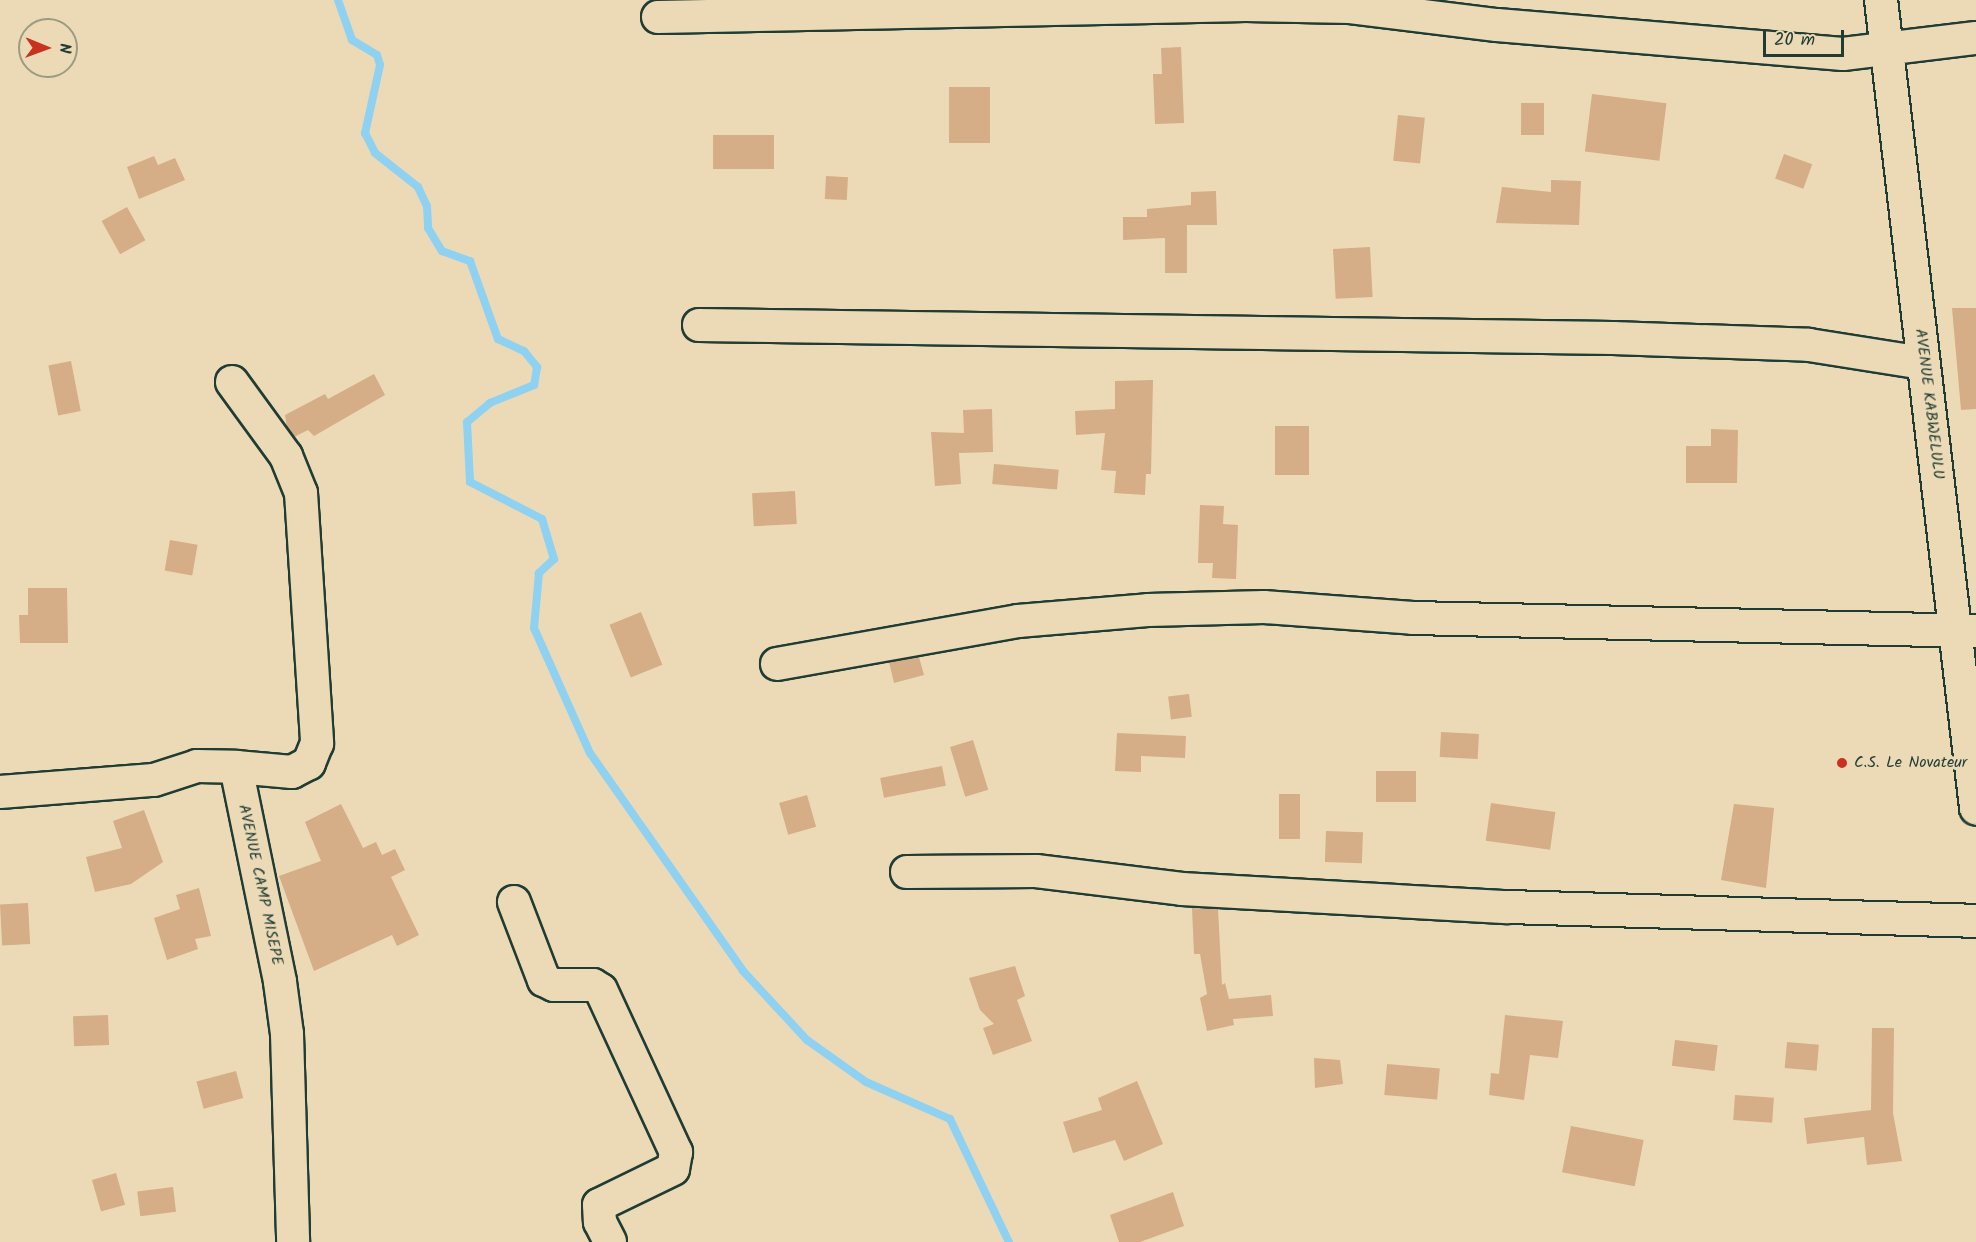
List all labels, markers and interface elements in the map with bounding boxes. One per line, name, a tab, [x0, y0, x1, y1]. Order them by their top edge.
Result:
north arrow	[18, 18, 78, 78]
scale bar	[1766, 18, 1847, 56]
text: 20 m	[1774, 26, 1815, 55]
text: N	[52, 43, 77, 54]
street label: AVENUE KABWELULU	[1910, 328, 1948, 480]
place label: C.S. Le Novateur	[1854, 753, 1967, 773]
marker: C.S. Le Novateur	[1835, 756, 1849, 770]
street label: AVENUE CAMP MISEPE	[234, 803, 286, 967]

